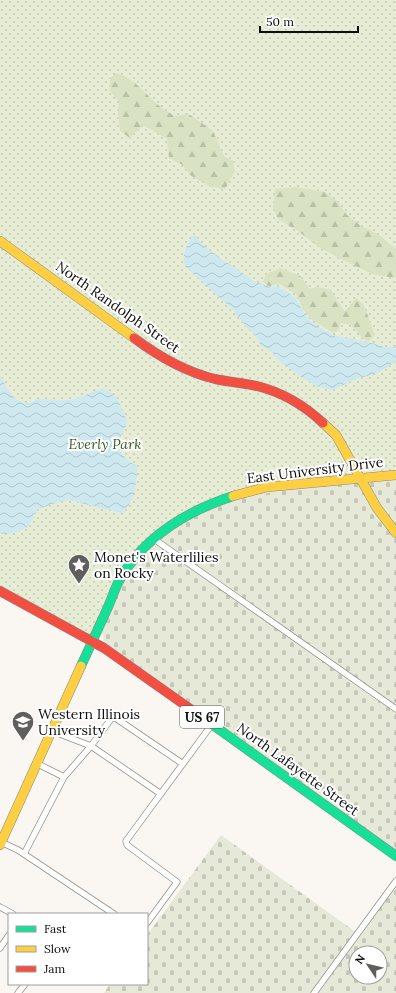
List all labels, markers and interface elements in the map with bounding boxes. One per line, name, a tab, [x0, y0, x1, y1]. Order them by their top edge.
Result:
scale bar	[260, 8, 358, 34]
text: 50 m	[266, 14, 294, 29]
street label: North Randolph Street	[52, 257, 184, 357]
park label: Everly Park	[68, 435, 142, 453]
street label: East University Drive	[246, 453, 385, 487]
place label: Monet's Waterlilies on Rocky	[94, 548, 219, 582]
place icon: Monet's Waterlilies on Rocky	[66, 552, 92, 585]
place label: Western Illinois University	[38, 705, 140, 739]
road number: US 67	[180, 706, 224, 728]
school or university icon: Western Illinois University	[10, 709, 36, 742]
street label: North Lafayette Street	[233, 719, 363, 820]
legend	[8, 913, 148, 985]
text: Fast	[44, 921, 67, 936]
text: Slow	[44, 941, 71, 956]
north arrow	[348, 945, 388, 985]
text: N	[352, 951, 368, 967]
text: Jam	[43, 961, 65, 976]

